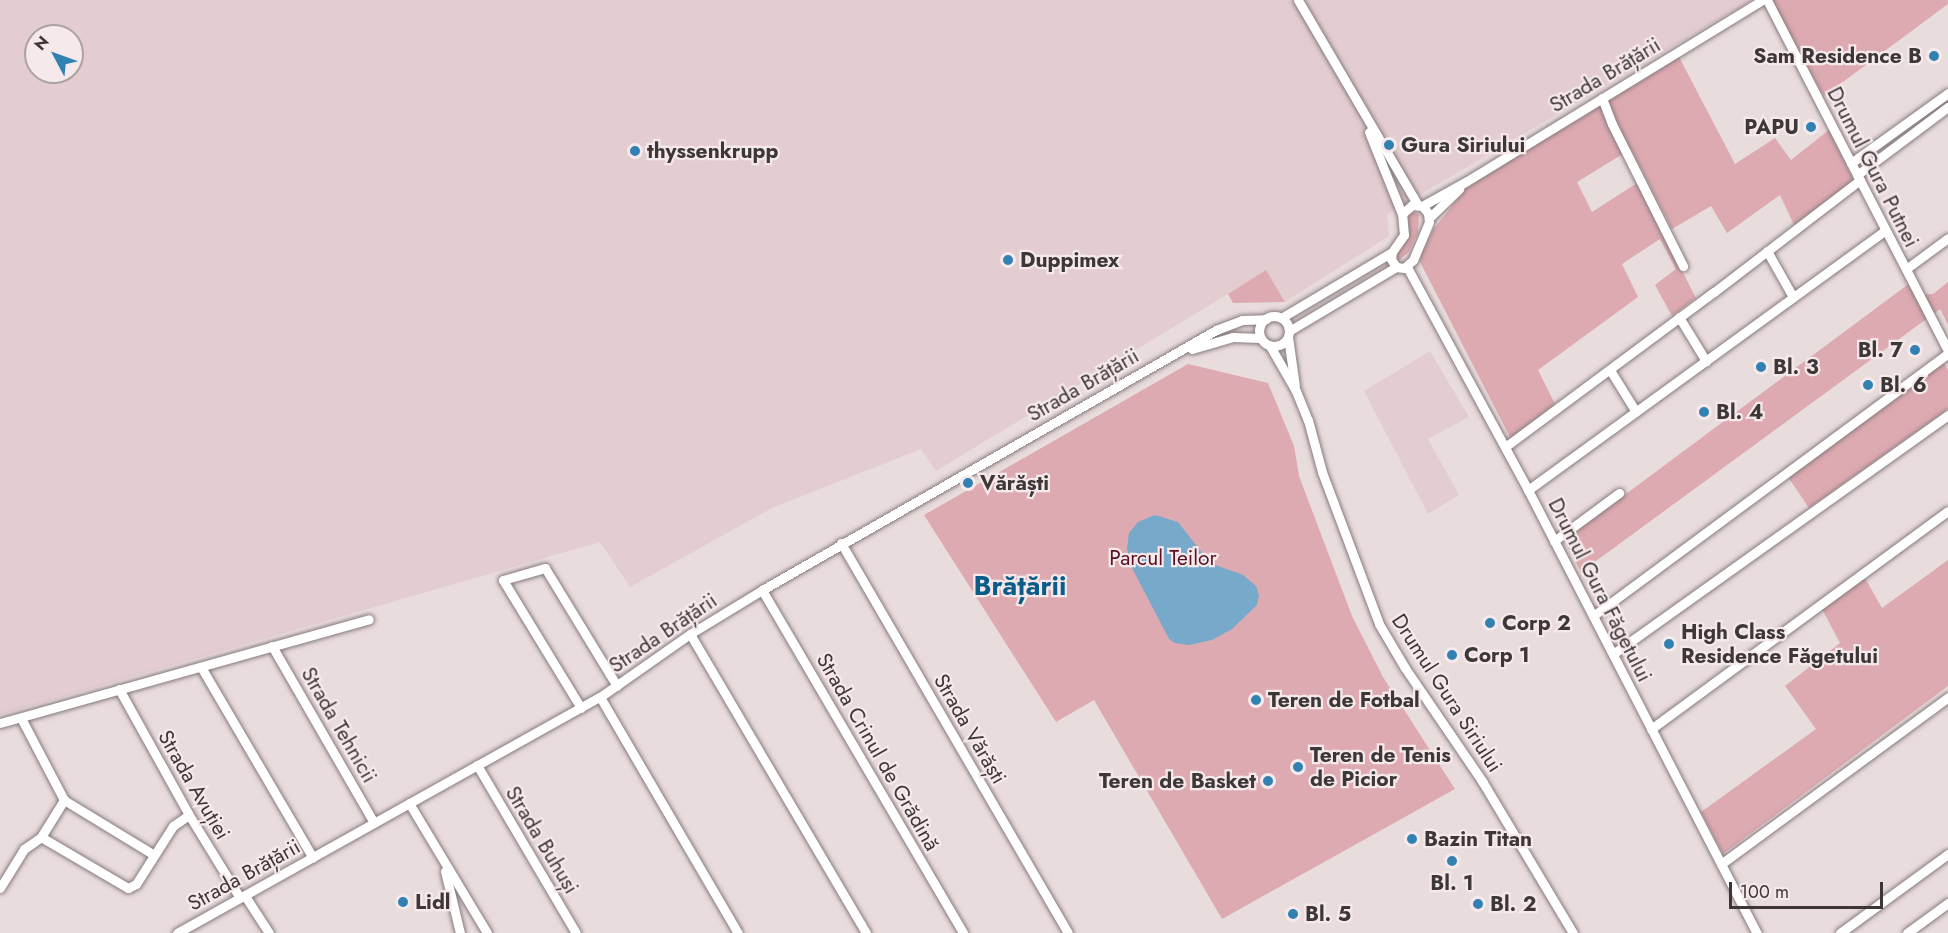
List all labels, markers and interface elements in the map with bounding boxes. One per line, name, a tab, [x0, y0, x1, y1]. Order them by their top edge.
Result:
north arrow	[24, 24, 84, 84]
text: N	[29, 31, 54, 56]
street label: Strada Brățării	[1545, 32, 1665, 118]
place label: Sam Residence B	[1753, 43, 1922, 69]
marker: Sam Residence B	[1927, 49, 1941, 63]
street label: Drumul Gura Putnei	[1822, 83, 1924, 251]
place label: PAPU	[1744, 114, 1799, 140]
marker: PAPU	[1804, 120, 1818, 134]
place label: Gura Siriului	[1401, 132, 1525, 158]
place label: thyssenkrupp	[647, 138, 778, 164]
marker: Gura Siriului	[1382, 138, 1396, 152]
marker: thyssenkrupp	[628, 144, 642, 158]
place label: Duppimex	[1020, 247, 1119, 273]
marker: Duppimex	[1001, 253, 1015, 267]
place label: Bl. 7	[1858, 337, 1903, 363]
street label: Strada Brățării	[1023, 343, 1143, 427]
marker: Bl. 7	[1908, 343, 1922, 357]
place label: Bl. 3	[1773, 354, 1819, 380]
marker: Bl. 3	[1754, 360, 1768, 374]
place label: Bl. 6	[1880, 372, 1927, 398]
marker: Bl. 6	[1861, 378, 1875, 392]
place label: Bl. 4	[1716, 399, 1763, 425]
marker: Bl. 4	[1697, 405, 1711, 419]
place label: Vărăști	[980, 470, 1049, 496]
marker: Vărăști	[961, 476, 975, 490]
street label: Drumul Gura Făgetului	[1543, 494, 1657, 686]
park label: Parcul Teilor	[1109, 545, 1217, 571]
district label: Brățării	[974, 570, 1066, 602]
street label: Strada Brățării	[604, 588, 722, 678]
street label: Drumul Gura Siriului	[1386, 609, 1508, 777]
place label: Corp 2	[1502, 610, 1571, 636]
marker: Corp 2	[1483, 616, 1497, 630]
place label: High Class Residence Făgetului	[1681, 619, 1878, 669]
marker: High Class Residence Făgetului	[1662, 637, 1676, 651]
place label: Corp 1	[1464, 642, 1530, 668]
marker: Corp 1	[1445, 648, 1459, 662]
street label: Strada Crinul de Grădină	[811, 649, 945, 855]
street label: Strada Tehnicii	[296, 663, 382, 787]
street label: Strada Vărăști	[928, 670, 1012, 788]
place label: Teren de Fotbal	[1268, 687, 1420, 713]
marker: Teren de Fotbal	[1249, 693, 1263, 707]
street label: Strada Avuției	[153, 726, 235, 844]
place label: Teren de Tenis de Picior	[1310, 742, 1451, 792]
marker: Teren de Tenis de Picior	[1291, 760, 1305, 774]
place label: Teren de Basket	[1099, 768, 1256, 794]
marker: Teren de Basket	[1261, 774, 1275, 788]
street label: Strada Buhuși	[500, 782, 584, 898]
place label: Bazin Titan	[1424, 826, 1532, 852]
marker: Bazin Titan	[1405, 832, 1419, 846]
street label: Strada Brățării	[183, 834, 305, 916]
marker: Bl. 1	[1445, 854, 1459, 868]
place label: Bl. 1	[1430, 870, 1474, 896]
scale bar	[1732, 870, 1886, 908]
text: 100 m	[1740, 879, 1789, 905]
place label: Lidl	[415, 889, 451, 915]
place label: Bl. 2	[1490, 891, 1536, 917]
marker: Lidl	[396, 895, 410, 909]
marker: Bl. 2	[1471, 897, 1485, 911]
place label: Bl. 5	[1305, 901, 1351, 927]
marker: Bl. 5	[1286, 907, 1300, 921]

